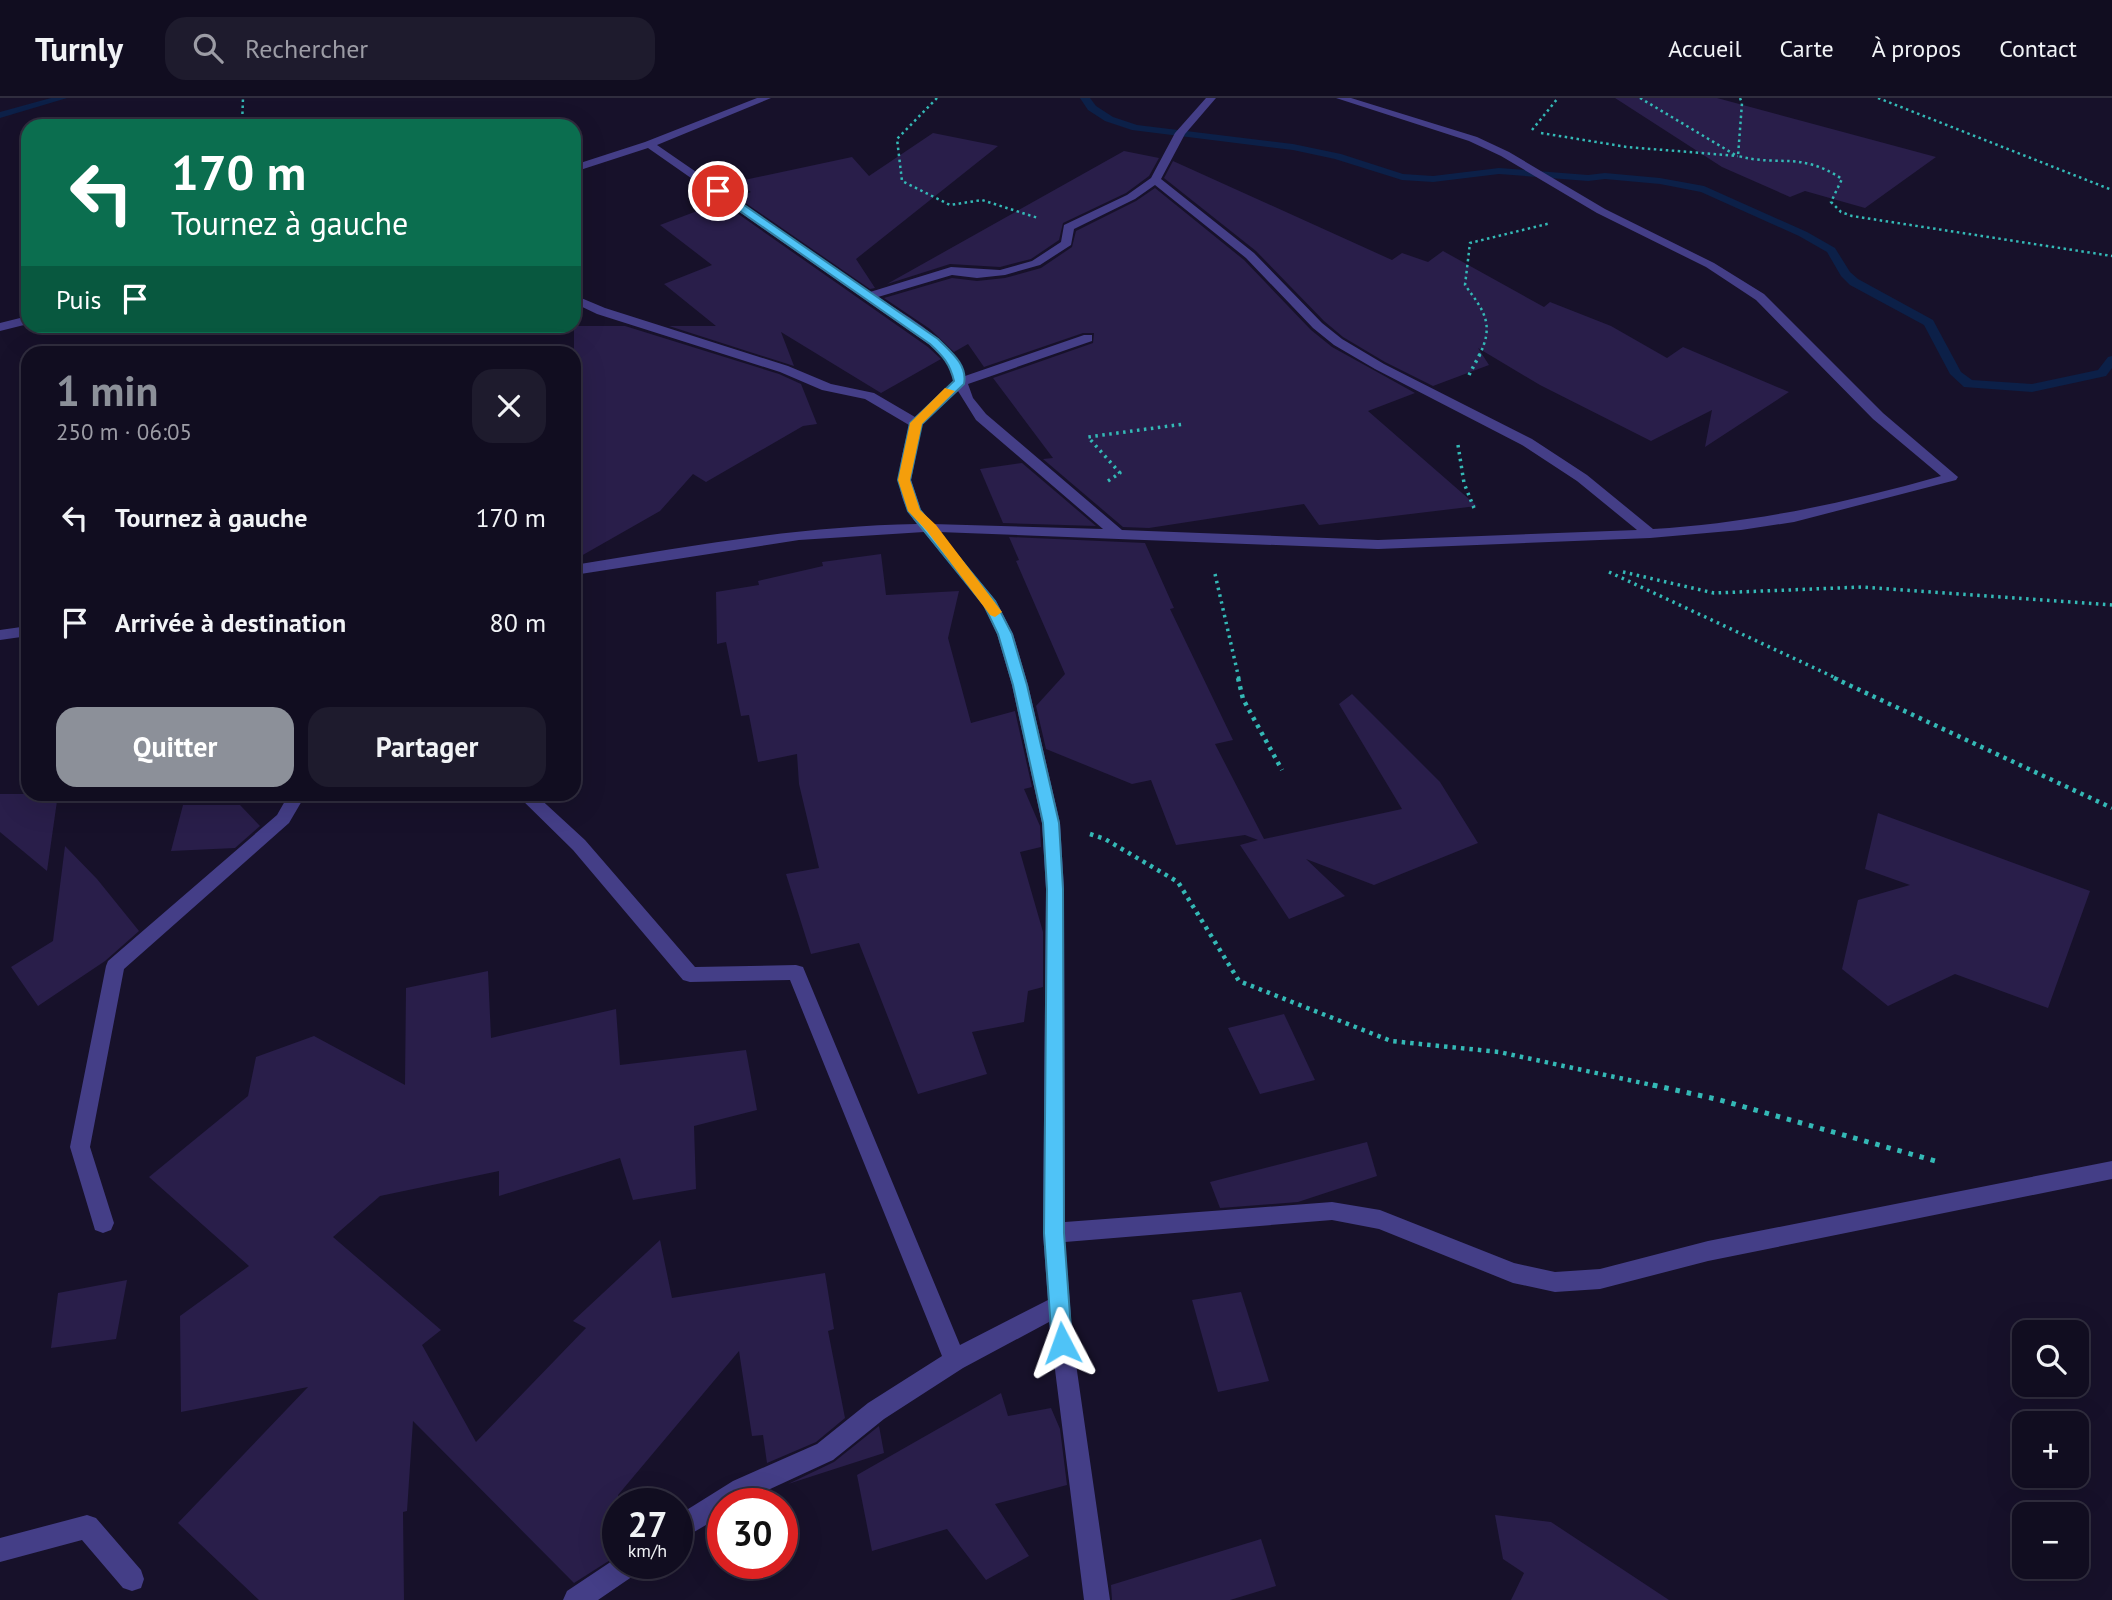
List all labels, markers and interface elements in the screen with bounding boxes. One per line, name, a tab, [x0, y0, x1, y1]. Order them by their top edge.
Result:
search box	[165, 17, 655, 80]
text: Turnly	[35, 27, 123, 70]
icon: search	[189, 29, 227, 67]
text: Rechercher	[245, 32, 368, 65]
text: Accueil	[1668, 33, 1742, 64]
text: Carte	[1780, 33, 1834, 64]
text: À propos	[1872, 33, 1961, 64]
text: Contact	[1999, 33, 2077, 64]
text: 170 m	[171, 140, 306, 204]
icon: left	[56, 147, 147, 238]
pin	[688, 161, 748, 221]
icon: arrive	[699, 172, 737, 210]
text: Tournez à gauche	[171, 202, 408, 244]
icon: arrive	[116, 280, 154, 318]
text: Puis	[56, 283, 102, 316]
text: 1 min	[56, 363, 158, 418]
button: close	[472, 369, 546, 443]
text: 250 m · 06:05	[56, 417, 192, 446]
icon: left	[56, 499, 94, 537]
text: Tournez à gauche	[115, 501, 307, 534]
text: 170 m	[475, 501, 546, 534]
icon: arrive	[56, 604, 94, 642]
text: Arrivée à destination	[115, 606, 346, 639]
text: 80 m	[490, 606, 546, 639]
button: Quitter	[56, 707, 294, 787]
button: Partager	[308, 707, 546, 787]
position arrow	[1025, 1306, 1099, 1380]
map controls	[2012, 1320, 2089, 1579]
button: search	[2012, 1320, 2089, 1397]
button: +	[2012, 1411, 2089, 1488]
speed limit sign: 30	[707, 1488, 798, 1579]
text: 27	[628, 1501, 667, 1547]
button: −	[2012, 1502, 2089, 1579]
text: km/h	[628, 1539, 667, 1562]

